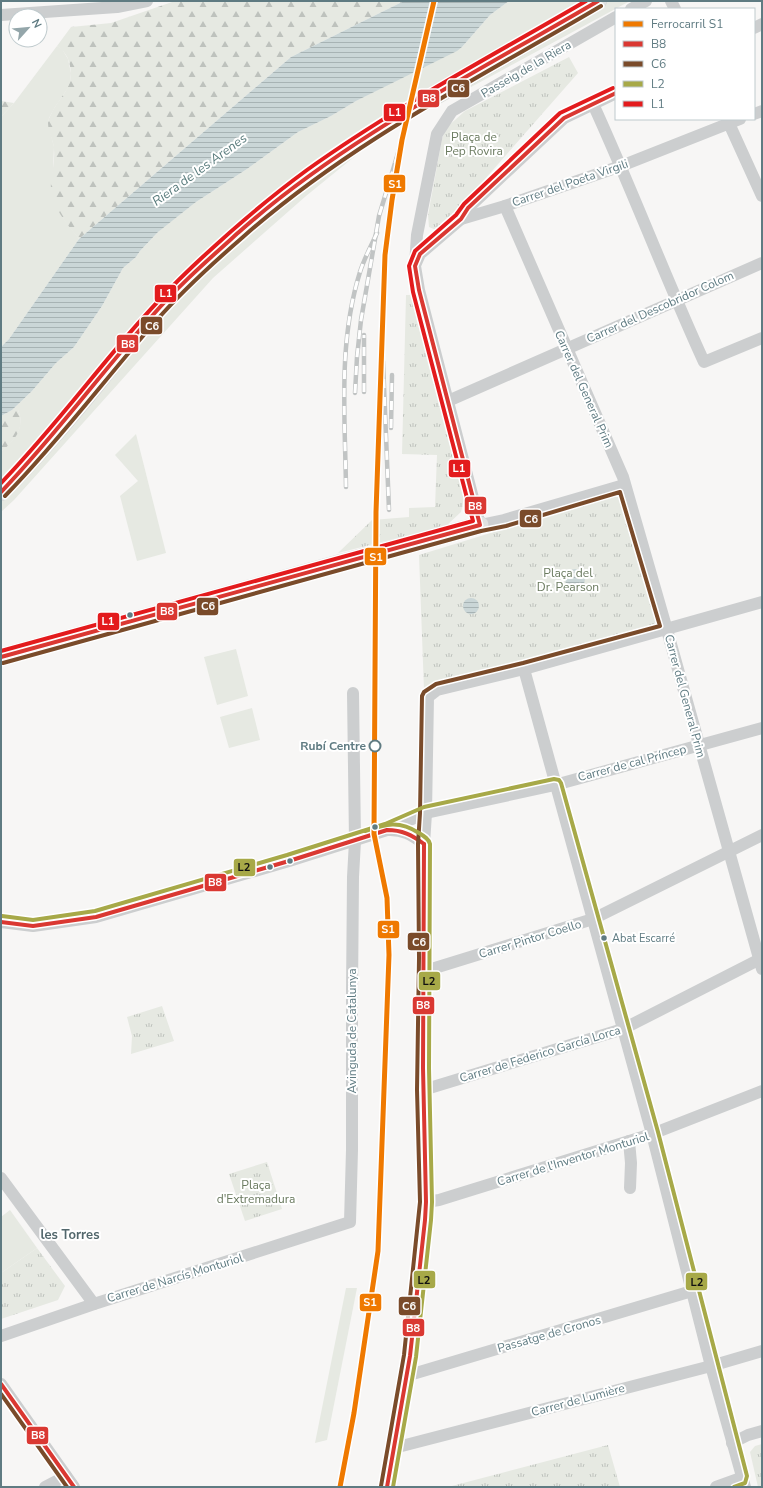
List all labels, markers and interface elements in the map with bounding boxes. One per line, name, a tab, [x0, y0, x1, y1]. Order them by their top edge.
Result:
north arrow	[8, 8, 48, 48]
legend	[615, 8, 755, 120]
text: Ferrocarril S1	[651, 16, 723, 32]
text: N	[28, 17, 45, 31]
text: B8	[651, 36, 666, 52]
street label: Passeig de la Riera	[478, 37, 574, 101]
text: C6	[651, 56, 666, 72]
text: L2	[651, 76, 665, 92]
line badge: C6	[447, 79, 470, 98]
text: C6	[451, 81, 465, 96]
line badge: B8	[417, 89, 440, 108]
text: B8	[422, 91, 436, 106]
text: L1	[651, 96, 665, 112]
line badge: L1	[383, 103, 406, 122]
text: L1	[389, 105, 401, 120]
water label: Riera de les Arenes	[149, 129, 251, 210]
park label: Plaça de Pep Rovira	[445, 129, 503, 159]
street label: Carrer del Poeta Virgili	[510, 156, 630, 210]
line badge: S1	[383, 174, 406, 193]
text: S1	[388, 177, 402, 192]
street label: Carrer del Descobridor Colom	[584, 267, 736, 347]
line badge: L1	[154, 284, 177, 303]
text: L1	[160, 286, 172, 301]
line badge: C6	[140, 316, 163, 335]
text: C6	[145, 319, 159, 334]
street label: Carrer del General Prim	[551, 328, 617, 450]
line badge: B8	[116, 334, 139, 353]
text: B8	[121, 337, 135, 352]
line badge: L1	[448, 459, 471, 478]
text: L1	[453, 461, 465, 476]
line badge: B8	[464, 496, 487, 515]
text: B8	[468, 499, 482, 514]
line badge: C6	[519, 509, 542, 528]
text: C6	[524, 512, 538, 527]
line badge: S1	[364, 547, 387, 566]
text: S1	[369, 550, 383, 565]
park label: Plaça del Dr. Pearson	[537, 565, 599, 595]
line badge: C6	[196, 597, 219, 616]
text: C6	[201, 599, 215, 614]
line badge: B8	[156, 602, 178, 621]
text: B8	[160, 604, 174, 619]
unlabelled marker	[125, 610, 135, 620]
line badge: L1	[97, 612, 120, 631]
text: L1	[102, 614, 114, 629]
street label: Carrer del General Prim	[661, 633, 709, 759]
place label: Rubí Centre	[300, 738, 366, 754]
marker: Rubí Centre	[368, 739, 382, 753]
street label: Carrer de cal Príncep	[576, 741, 688, 785]
unlabelled marker	[370, 822, 380, 832]
unlabelled marker	[285, 856, 295, 866]
line badge: L2	[233, 858, 256, 877]
text: L2	[238, 860, 251, 875]
unlabelled marker	[265, 862, 275, 872]
line badge: B8	[204, 873, 227, 892]
text: B8	[208, 875, 222, 890]
street label: Carrer Pintor Coello	[477, 916, 583, 962]
line badge: S1	[377, 920, 400, 939]
text: S1	[381, 922, 395, 937]
place label: Abat Escarré	[612, 931, 675, 946]
line badge: C6	[407, 932, 430, 951]
marker: Abat Escarré	[599, 933, 609, 943]
text: C6	[412, 935, 426, 950]
street label: Avinguda de Catalunya	[344, 968, 360, 1094]
line badge: L2	[418, 971, 441, 991]
text: L2	[423, 974, 436, 989]
line badge: B8	[412, 996, 435, 1015]
text: B8	[416, 998, 430, 1013]
street label: Carrer de Federico García Lorca	[457, 1022, 623, 1086]
street label: Carrer de l'Inventor Monturiol	[495, 1128, 651, 1190]
park label: Plaça d'Extremadura	[217, 1177, 295, 1207]
district label: les Torres	[40, 1226, 100, 1244]
street label: Carrer de Narcís Monturiol	[105, 1250, 245, 1306]
line badge: L2	[413, 1270, 436, 1289]
line badge: L2	[685, 1272, 708, 1291]
text: L2	[418, 1273, 431, 1288]
text: L2	[691, 1275, 704, 1290]
line badge: S1	[359, 1293, 382, 1312]
text: S1	[363, 1295, 377, 1310]
line badge: C6	[398, 1296, 421, 1316]
text: C6	[402, 1299, 416, 1314]
street label: Passatge de Cronos	[495, 1312, 603, 1356]
line badge: B8	[402, 1318, 425, 1337]
text: B8	[406, 1321, 420, 1336]
street label: Carrer de Lumière	[529, 1380, 627, 1420]
line badge: B8	[26, 1426, 49, 1445]
text: B8	[31, 1428, 45, 1443]

